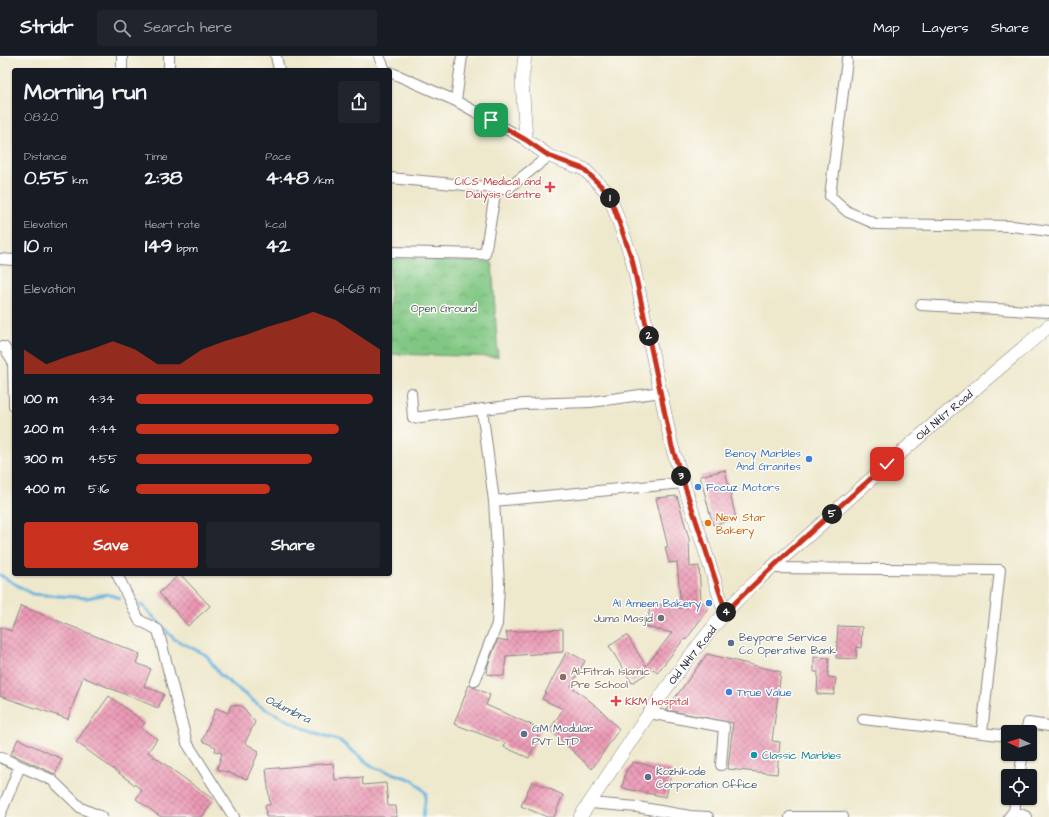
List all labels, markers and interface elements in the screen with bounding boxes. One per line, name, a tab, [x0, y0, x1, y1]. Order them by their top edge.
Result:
search box	[97, 10, 377, 46]
text: Stridr	[20, 14, 73, 41]
icon: search	[111, 17, 133, 39]
text: Search here	[143, 17, 232, 38]
text: Map	[873, 18, 900, 38]
text: Layers	[922, 18, 969, 38]
text: Share	[991, 18, 1029, 38]
text: Morning run	[24, 77, 147, 108]
button: share	[338, 81, 380, 123]
pin	[474, 103, 508, 137]
text: 08:20	[24, 108, 58, 126]
icon: arrive	[480, 109, 502, 131]
text: Distance	[24, 149, 67, 164]
text: Time	[145, 149, 168, 164]
text: Pace	[265, 149, 291, 164]
text: 0.55	[24, 164, 68, 192]
text: 2:38	[145, 164, 183, 192]
text: 4:48	[265, 164, 309, 192]
text: km	[68, 173, 87, 188]
text: /km	[309, 173, 334, 188]
place label: CICS Medical and Dialysis Centre	[455, 174, 541, 203]
marker: CICS Medical and Dialysis Centre	[544, 181, 556, 193]
pin: 1	[600, 188, 620, 208]
text: 1	[609, 190, 611, 205]
text: Elevation	[24, 217, 67, 232]
text: Heart rate	[145, 217, 200, 232]
text: kcal	[265, 217, 286, 232]
text: 10	[24, 232, 39, 260]
text: 149	[145, 232, 172, 260]
text: 42	[265, 232, 290, 260]
text: m	[39, 241, 52, 256]
text: bpm	[172, 241, 197, 256]
text: Elevation	[24, 280, 75, 298]
text: 61–68 m	[334, 280, 380, 298]
park label: Open Ground	[411, 301, 477, 316]
pin: 2	[639, 326, 659, 346]
text: 2	[646, 328, 652, 343]
street label: Old NH17 Road	[912, 387, 976, 444]
text: 100 m	[24, 390, 57, 408]
text: 4:34	[88, 390, 114, 408]
text: 200 m	[24, 420, 63, 438]
text: 4:44	[88, 420, 117, 438]
place label: Benoy Marbles And Granites	[725, 446, 801, 474]
pin	[870, 447, 904, 481]
text: 300 m	[24, 450, 62, 468]
text: 4:55	[88, 450, 117, 468]
icon: check	[876, 453, 898, 475]
marker: Benoy Marbles And Granites	[804, 454, 814, 464]
pin: 3	[671, 466, 691, 486]
text: 3	[678, 468, 684, 483]
text: 400 m	[24, 480, 65, 498]
text: 5:16	[88, 480, 109, 498]
place label: Focuz Motors	[706, 480, 780, 495]
marker: Focuz Motors	[693, 482, 703, 492]
pin: 5	[822, 504, 842, 524]
text: 5	[828, 506, 836, 521]
place label: New Star Bakery	[716, 510, 765, 539]
marker: New Star Bakery	[703, 518, 713, 528]
button: Save	[24, 522, 198, 568]
button: Share	[206, 522, 380, 568]
place label: Al Ameen Bakery	[612, 596, 701, 612]
marker: Al Ameen Bakery	[704, 598, 714, 608]
pin: 4	[716, 602, 736, 622]
text: 4	[722, 604, 730, 619]
place label: Juma Masjid	[594, 611, 653, 626]
marker: Juma Masjid	[656, 613, 666, 623]
street label: Old NH17 Road	[665, 623, 720, 688]
place label: Beypore Service Co Operative Bank	[739, 630, 837, 658]
marker: Beypore Service Co Operative Bank	[726, 638, 736, 648]
place label: Al-Fitrah Islamic Pre School	[571, 664, 650, 692]
marker: Al-Fitrah Islamic Pre School	[558, 672, 568, 682]
place label: True Value	[737, 685, 792, 700]
marker: True Value	[724, 687, 734, 697]
water label: Odumbra	[262, 691, 314, 728]
place label: KKM hospital	[625, 694, 689, 709]
marker: KKM hospital	[610, 695, 622, 707]
place label: GM Modular PVT LTD	[532, 721, 593, 749]
north arrow	[1001, 725, 1037, 761]
map controls	[1001, 725, 1037, 805]
marker: GM Modular PVT LTD	[519, 729, 529, 739]
place label: Classic Marbles	[762, 748, 842, 763]
marker: Classic Marbles	[749, 750, 759, 760]
place label: Kozhikode Corporation Office	[656, 764, 757, 792]
button: locate	[1001, 769, 1037, 805]
marker: Kozhikode Corporation Office	[643, 772, 653, 782]

